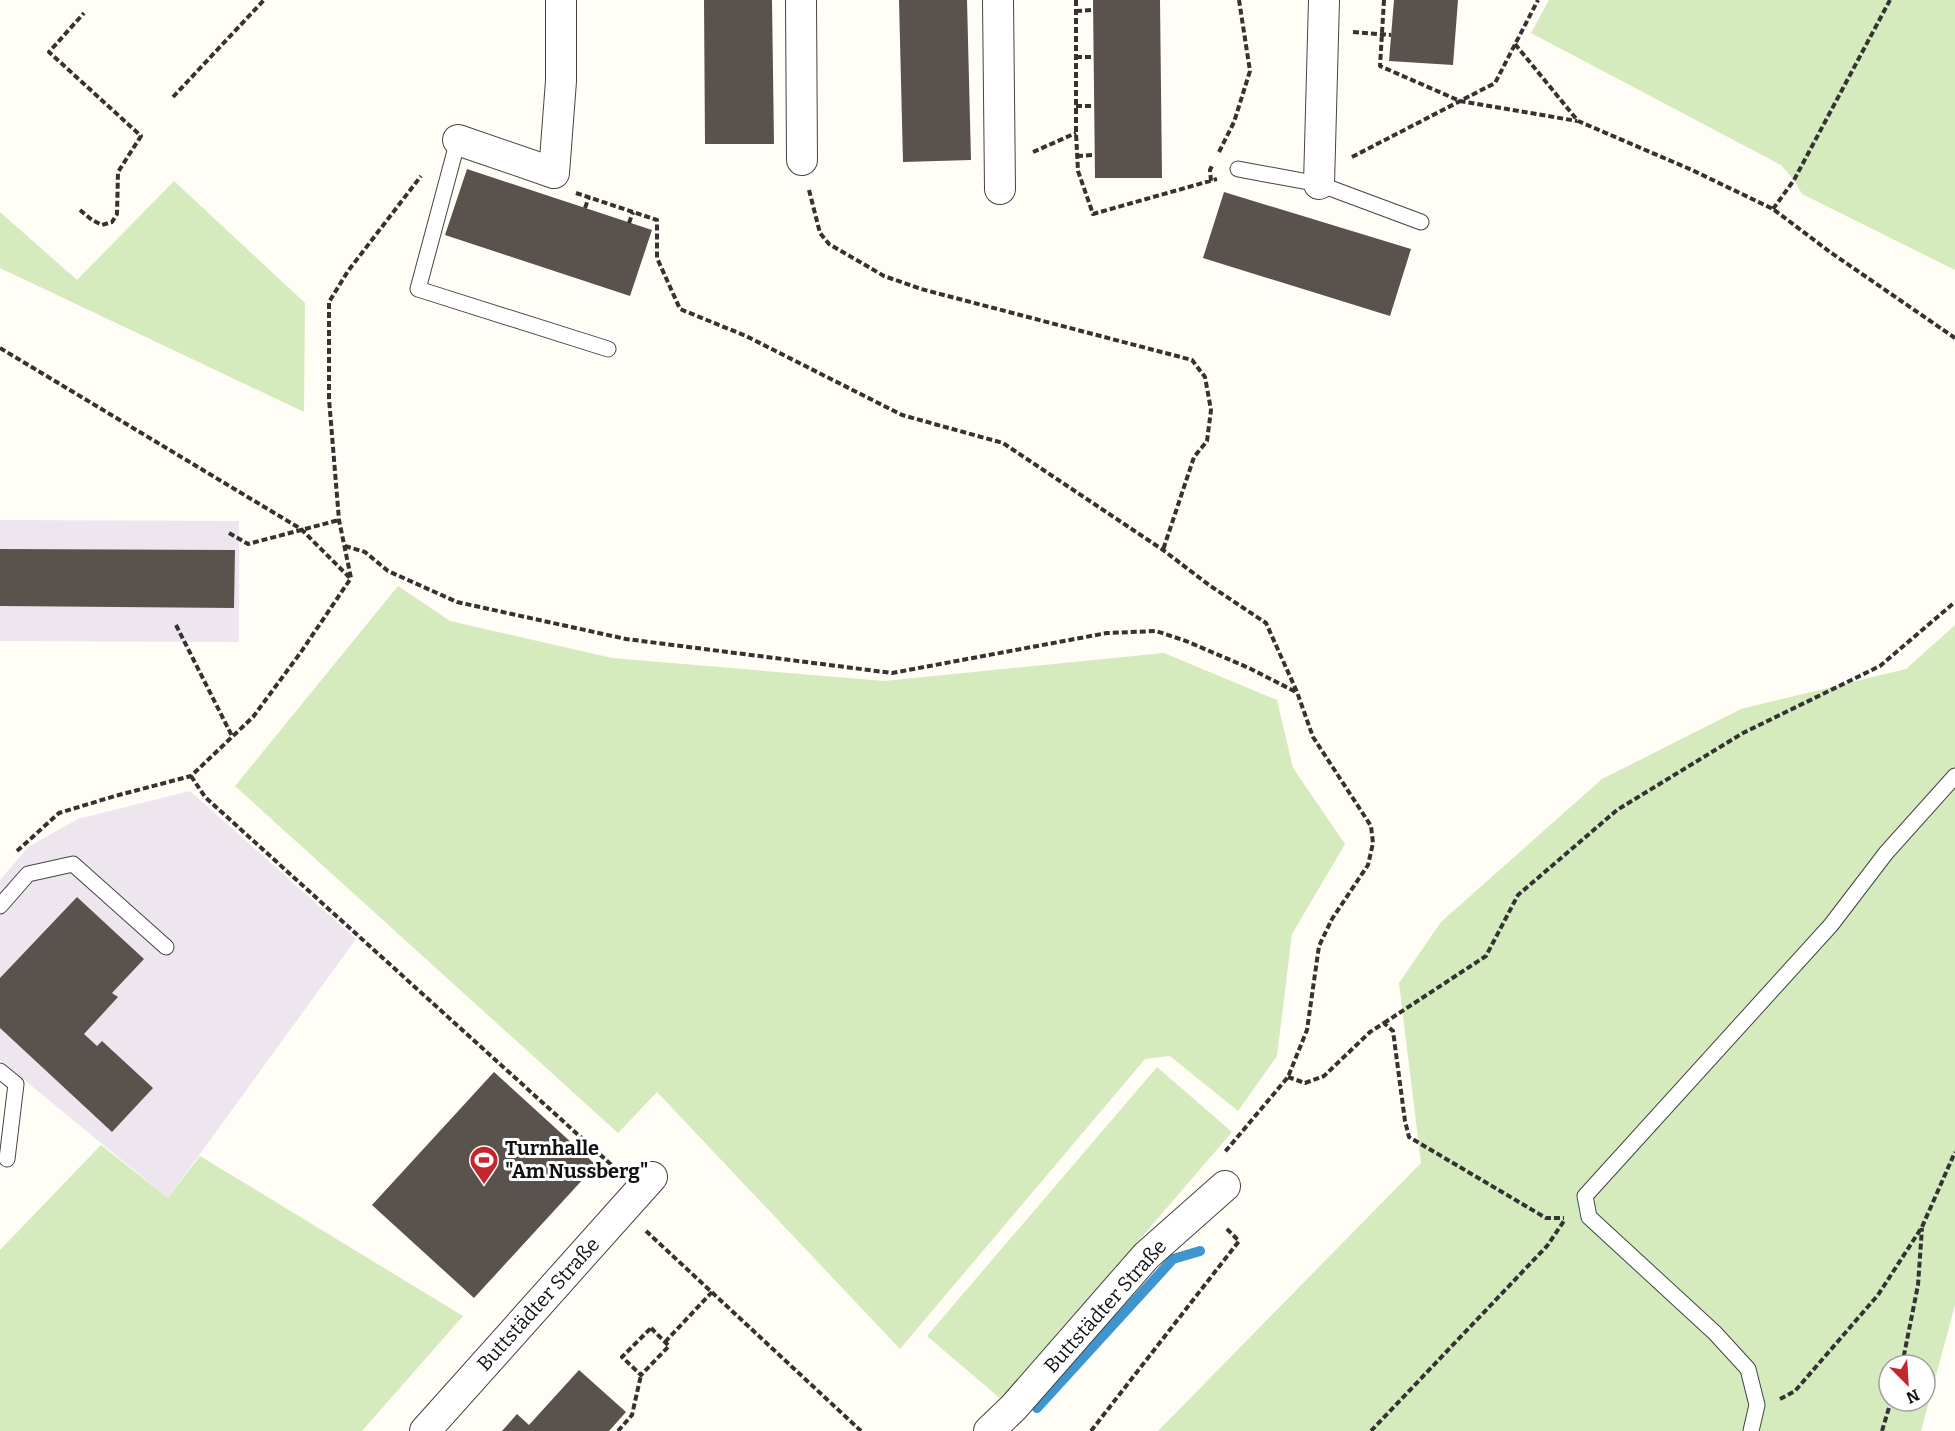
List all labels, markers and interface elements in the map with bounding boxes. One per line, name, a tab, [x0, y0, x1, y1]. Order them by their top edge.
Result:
place label: Turnhalle "Am Nussberg"	[505, 1136, 648, 1183]
sports icon: Turnhalle "Am Nussberg"	[468, 1144, 500, 1186]
street label: Buttstädter Straße	[472, 1232, 604, 1376]
street label: Buttstädter Straße	[1039, 1234, 1171, 1378]
north arrow	[1877, 1353, 1937, 1413]
text: N	[1903, 1385, 1922, 1407]

